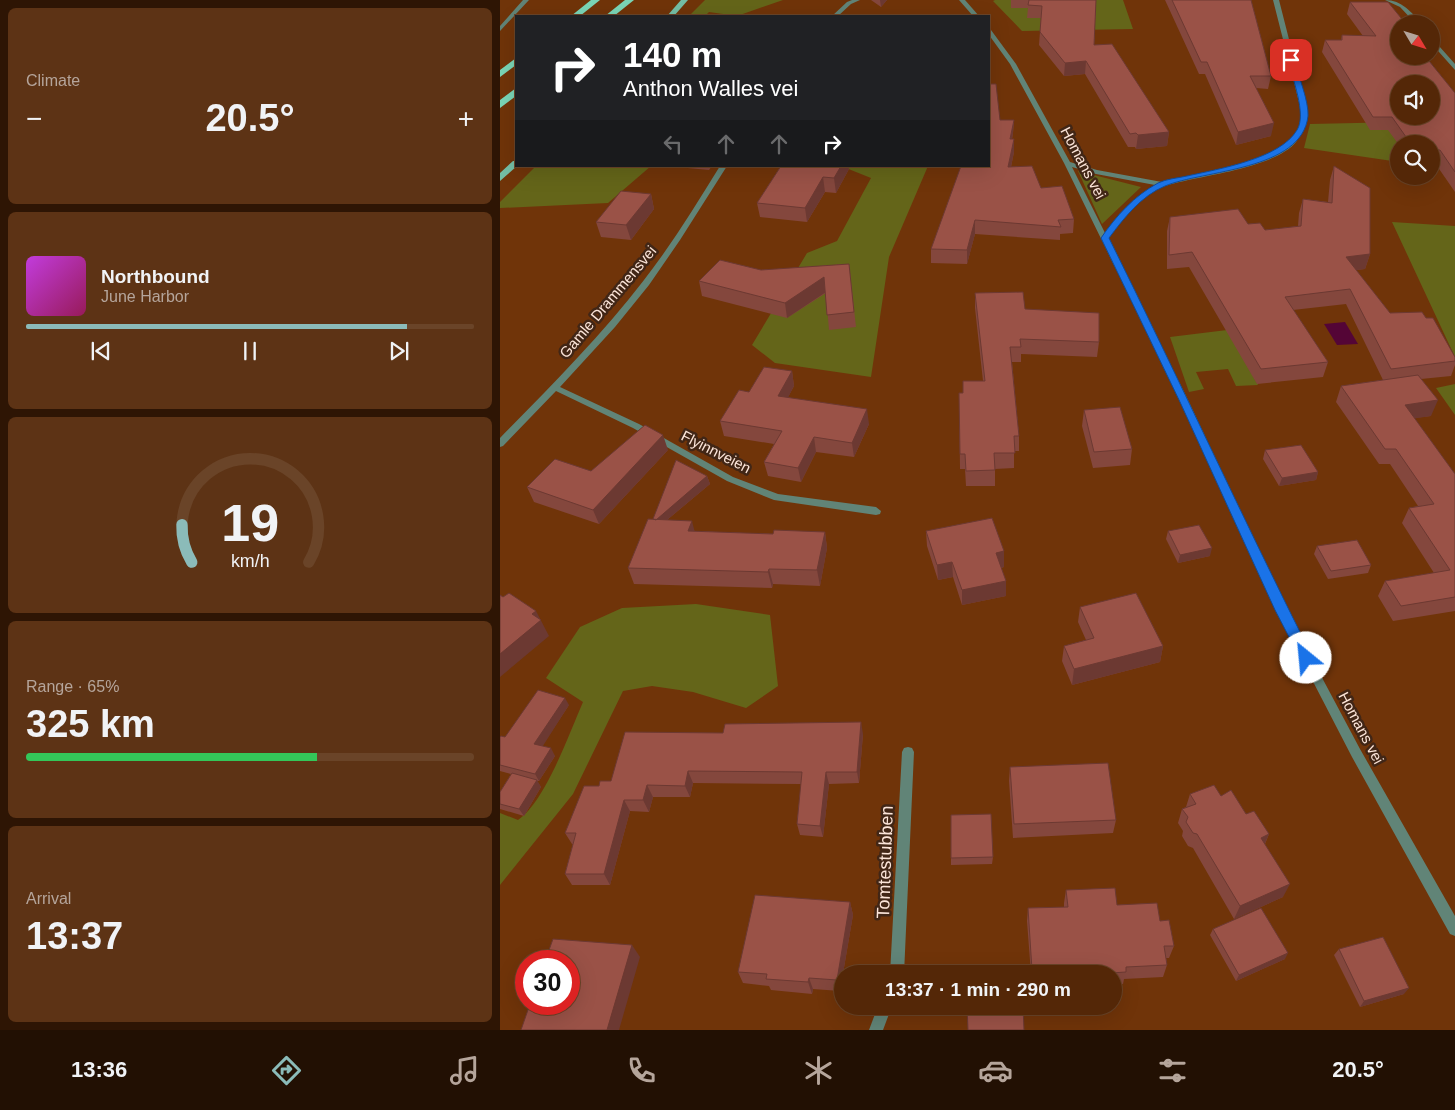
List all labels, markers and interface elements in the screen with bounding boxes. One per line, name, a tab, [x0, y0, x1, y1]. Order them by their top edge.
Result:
north arrow	[1390, 15, 1440, 65]
map controls	[1390, 15, 1440, 185]
icon: right	[540, 35, 605, 100]
text: 140 m	[623, 35, 722, 74]
pin	[1270, 39, 1312, 81]
icon: arrive	[1277, 46, 1305, 74]
text: Climate	[26, 72, 80, 89]
button: sound	[1390, 75, 1440, 125]
text: Anthon Walles vei	[623, 76, 798, 101]
text: 20.5°	[205, 97, 295, 139]
text: −	[26, 103, 42, 134]
text: +	[458, 103, 474, 134]
street label: Homans vei	[1057, 124, 1110, 202]
icon: left	[659, 130, 687, 158]
icon: ahead	[712, 130, 740, 158]
icon: ahead	[765, 130, 793, 158]
icon: right	[818, 130, 846, 158]
button: search	[1390, 135, 1440, 185]
street label: Gamle Drammensvei	[556, 242, 659, 361]
text: Northbound	[101, 266, 210, 287]
text: June Harbor	[101, 288, 189, 305]
icon: previous	[87, 337, 115, 365]
icon: pause	[236, 337, 264, 365]
icon: next	[385, 337, 413, 365]
street label: Flyinnveien	[679, 427, 754, 476]
text: 19	[221, 494, 279, 552]
text: km/h	[231, 551, 269, 571]
position arrow	[1279, 631, 1331, 683]
text: Range · 65%	[26, 678, 119, 695]
street label: Homans vei	[1335, 689, 1388, 767]
text: 325 km	[26, 703, 155, 745]
street label: Tomtestubben	[873, 805, 897, 919]
text: Arrival	[26, 890, 71, 907]
text: 13:37	[26, 915, 123, 957]
speed limit sign: 30	[515, 950, 580, 1015]
text: 13:37 · 1 min · 290 m	[885, 979, 1071, 1000]
icon: directions	[269, 1053, 304, 1088]
icon: music	[447, 1053, 482, 1088]
icon: phone	[624, 1053, 659, 1088]
icon: climate	[801, 1053, 836, 1088]
icon: car	[978, 1053, 1013, 1088]
icon: filters	[1155, 1053, 1190, 1088]
text: 13:36	[71, 1057, 127, 1082]
text: 20.5°	[1332, 1057, 1384, 1082]

